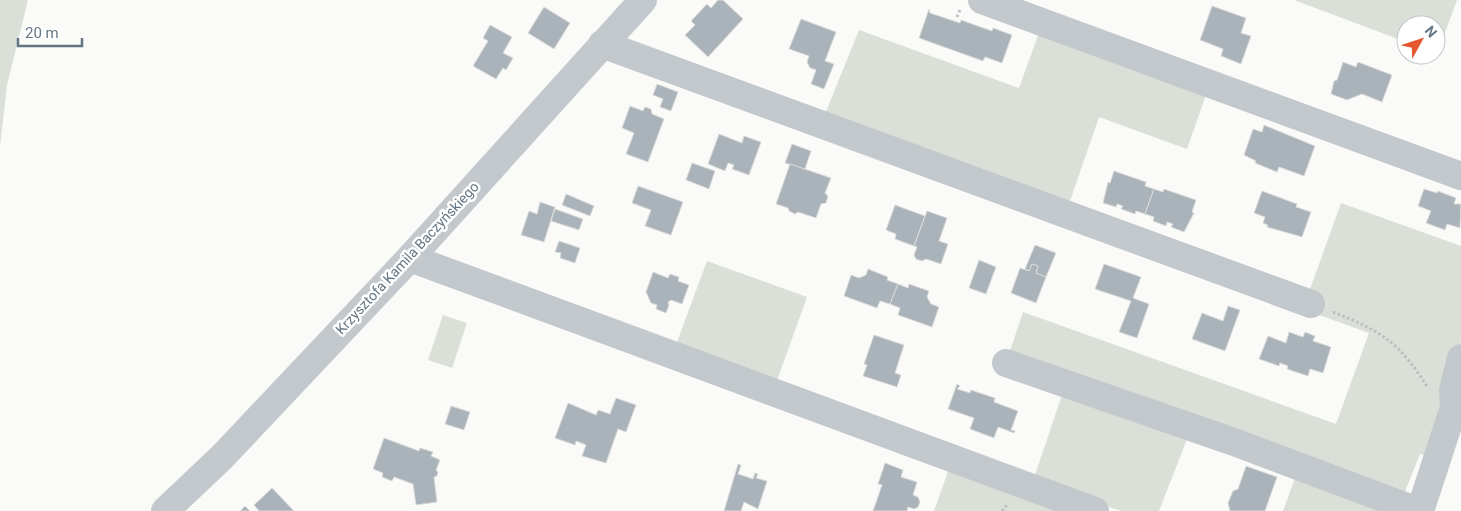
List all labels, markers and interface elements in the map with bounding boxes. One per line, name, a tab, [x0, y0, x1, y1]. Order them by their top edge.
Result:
scale bar	[18, 15, 81, 47]
north arrow	[1396, 15, 1446, 65]
text: N	[1422, 23, 1440, 41]
text: 20 m	[25, 24, 59, 42]
street label: Krzysztofa Kamila Baczyńskiego	[332, 179, 482, 337]

